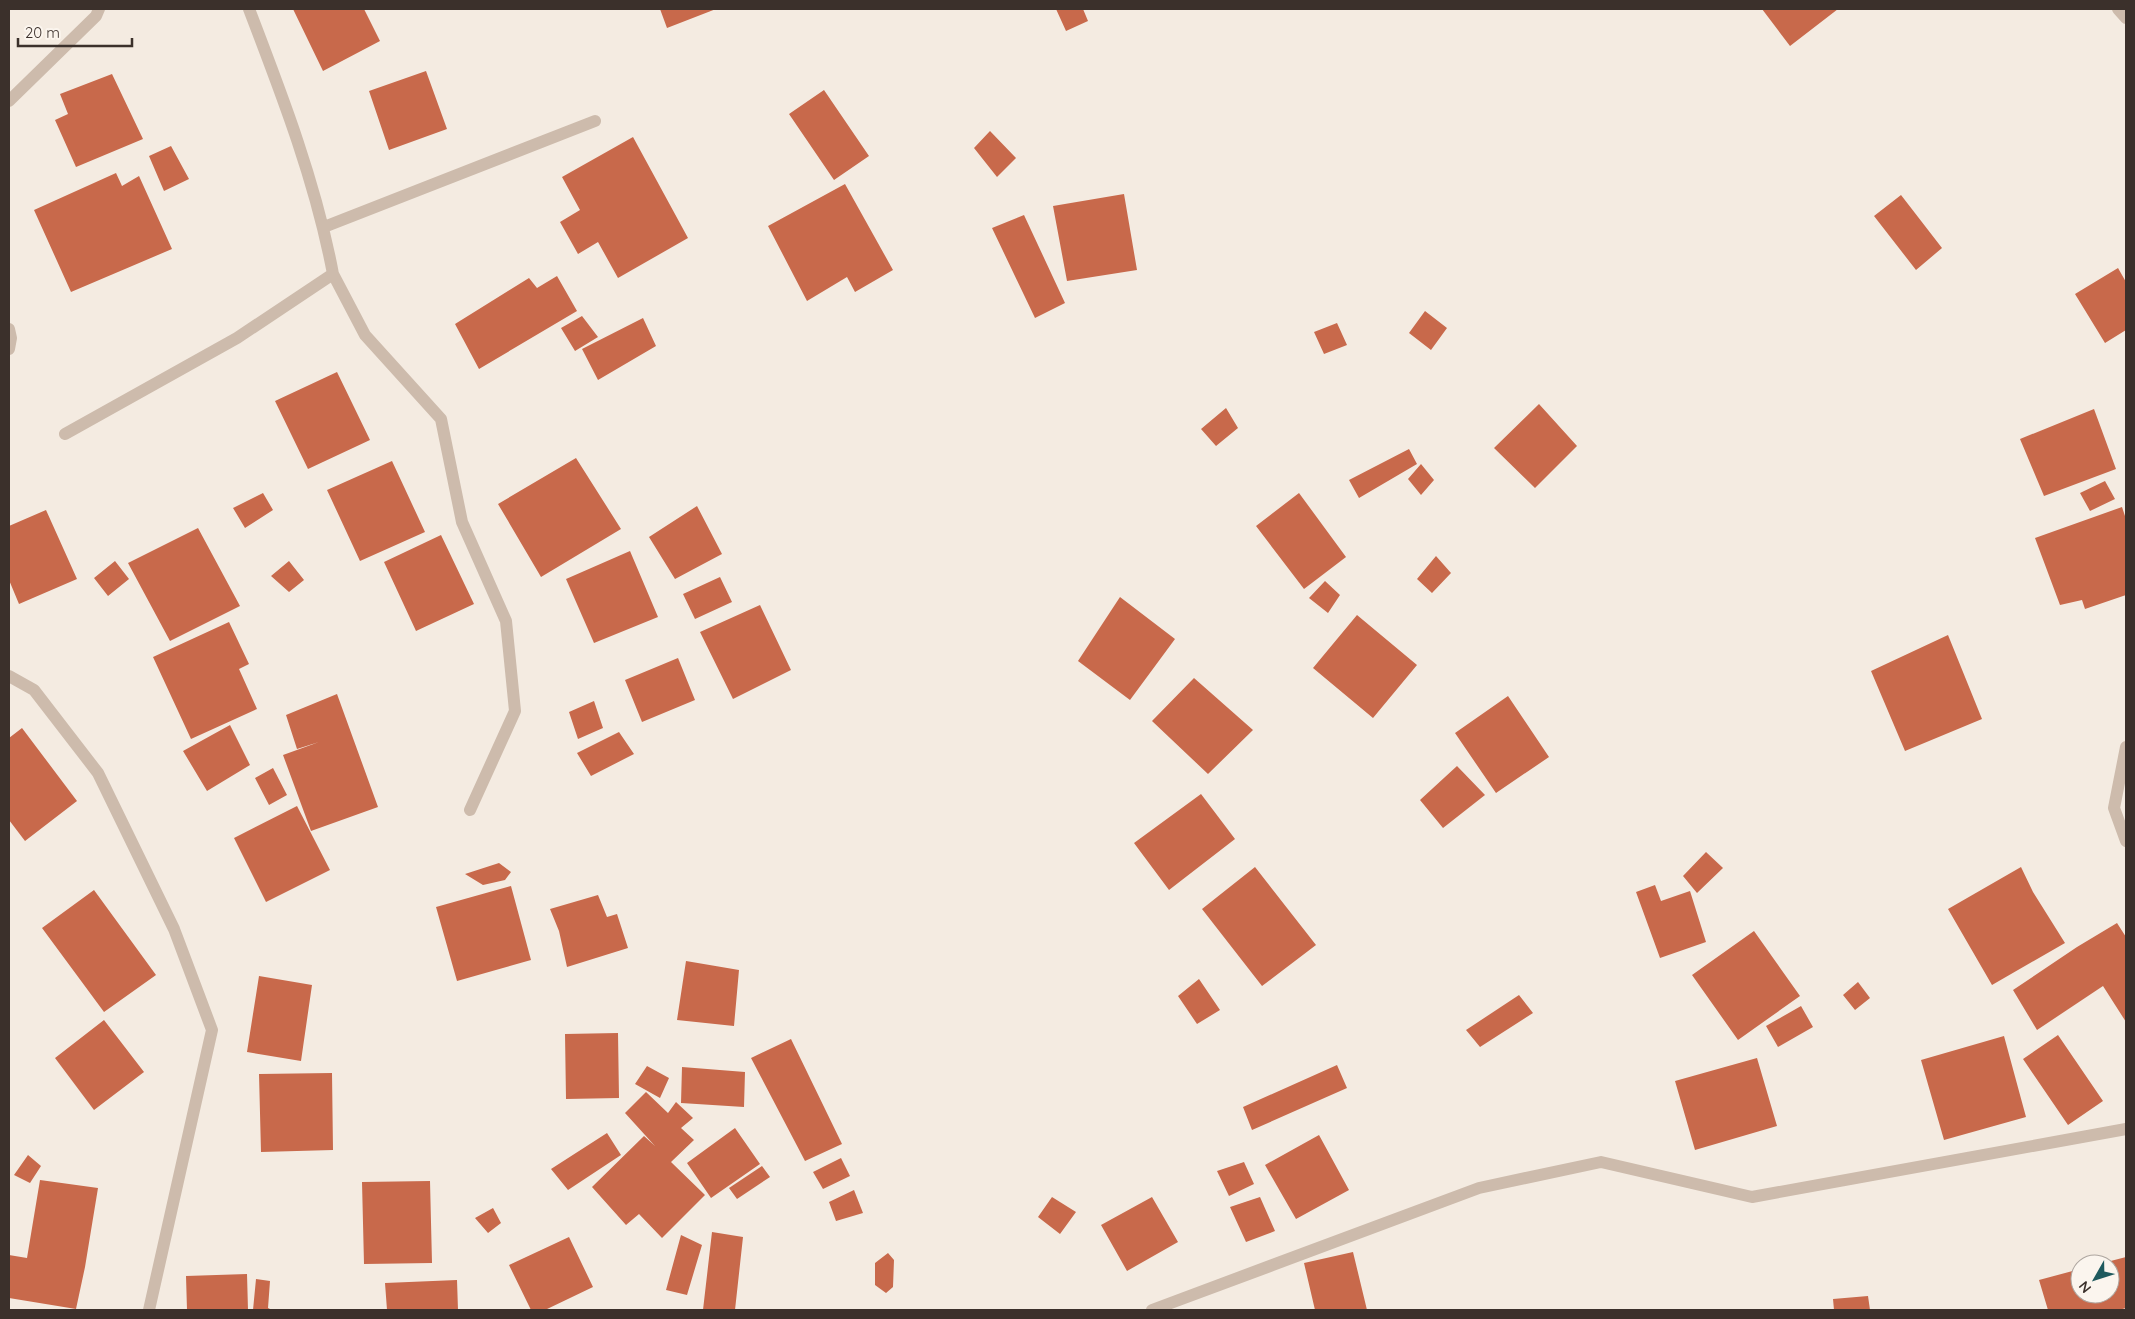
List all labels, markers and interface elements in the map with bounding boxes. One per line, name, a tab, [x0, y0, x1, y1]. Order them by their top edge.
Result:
scale bar	[18, 15, 131, 47]
text: 20 m	[25, 23, 60, 42]
north arrow	[2070, 1254, 2120, 1304]
text: N	[2075, 1278, 2095, 1297]

